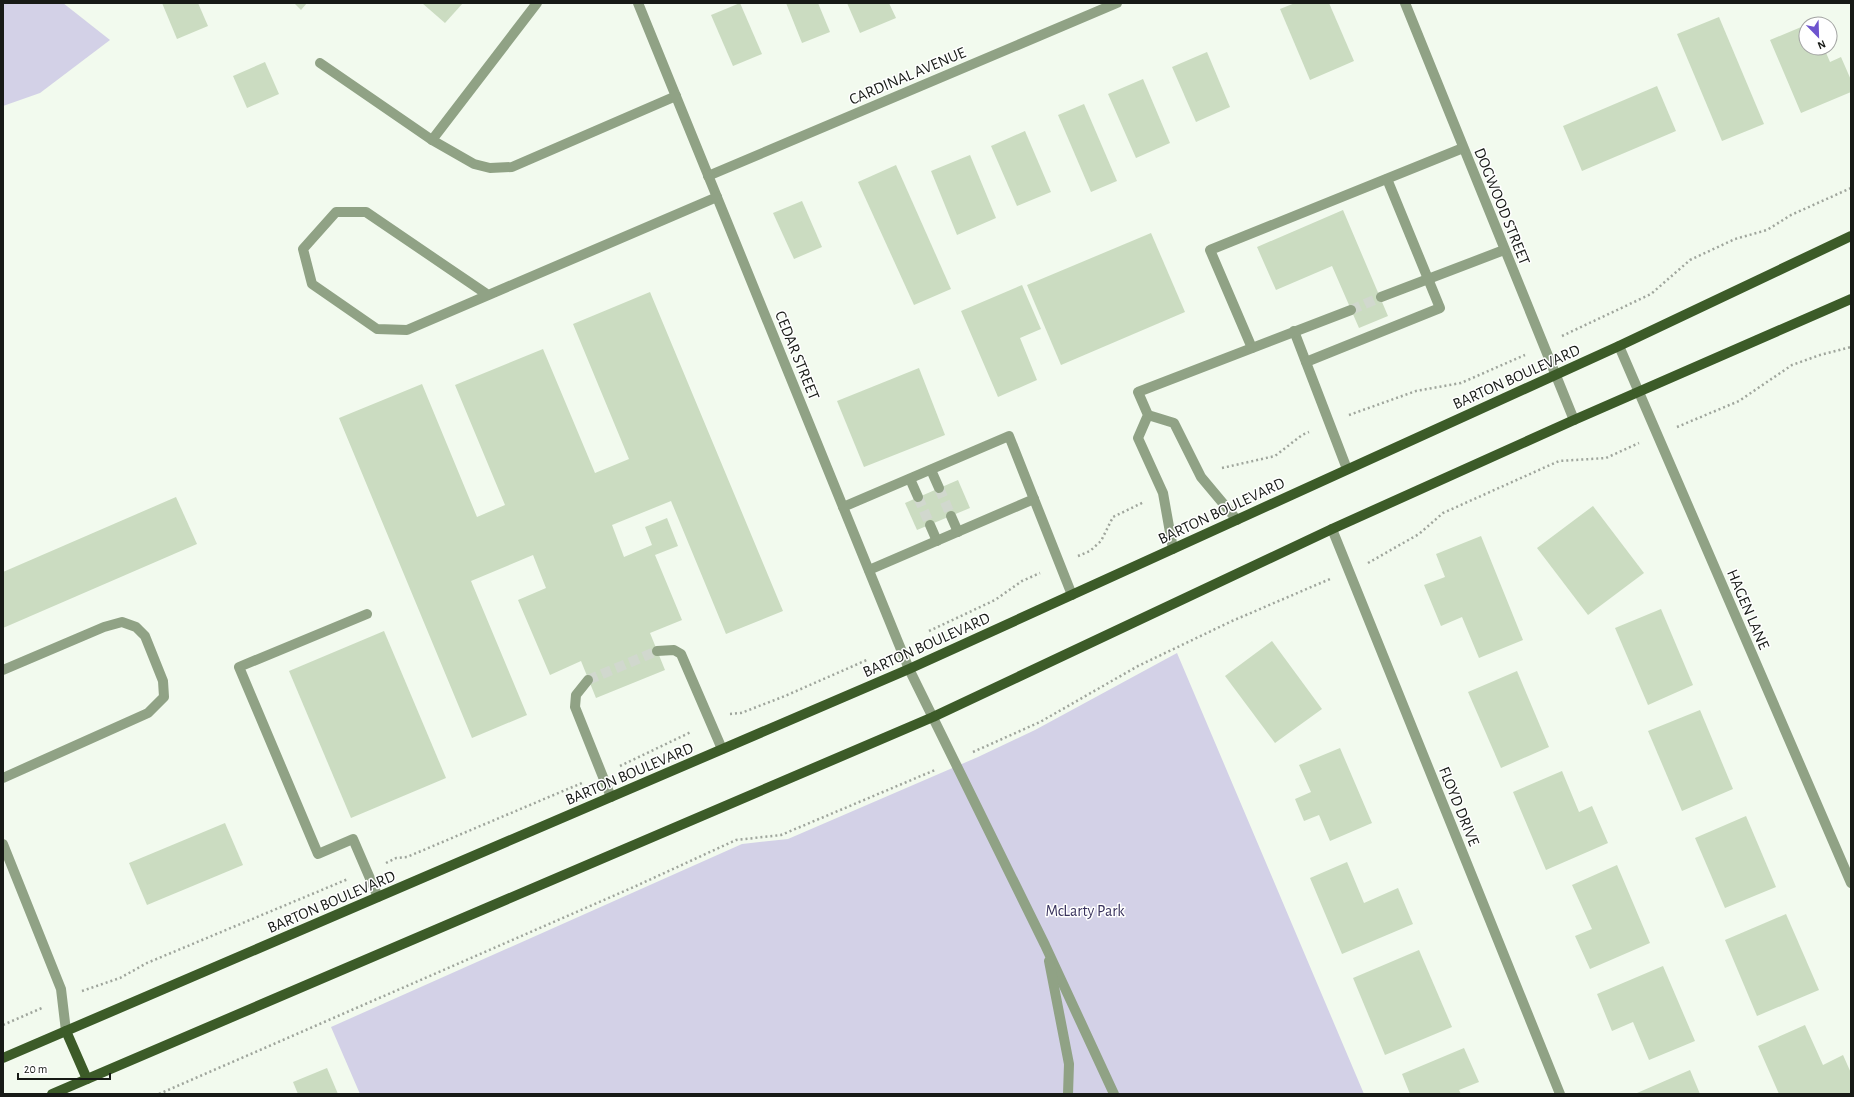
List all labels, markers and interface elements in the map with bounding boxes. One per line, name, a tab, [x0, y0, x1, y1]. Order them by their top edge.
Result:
north arrow	[1798, 16, 1838, 56]
text: N	[1816, 38, 1827, 51]
street label: CARDINAL AVENUE	[847, 44, 968, 108]
street label: DOGWOOD STREET	[1471, 146, 1533, 267]
street label: CEDAR STREET	[772, 309, 822, 402]
street label: BARTON BOULEVARD	[1450, 342, 1582, 412]
street label: BARTON BOULEVARD	[1156, 475, 1287, 547]
street label: HAGEN LANE	[1724, 567, 1772, 652]
street label: BARTON BOULEVARD	[860, 610, 992, 680]
street label: BARTON BOULEVARD	[563, 740, 696, 808]
street label: FLOYD DRIVE	[1436, 764, 1482, 849]
street label: BARTON BOULEVARD	[265, 868, 398, 936]
park label: McLarty Park	[1045, 903, 1125, 920]
scale bar	[18, 1055, 110, 1081]
text: 20 m	[24, 1063, 47, 1075]

